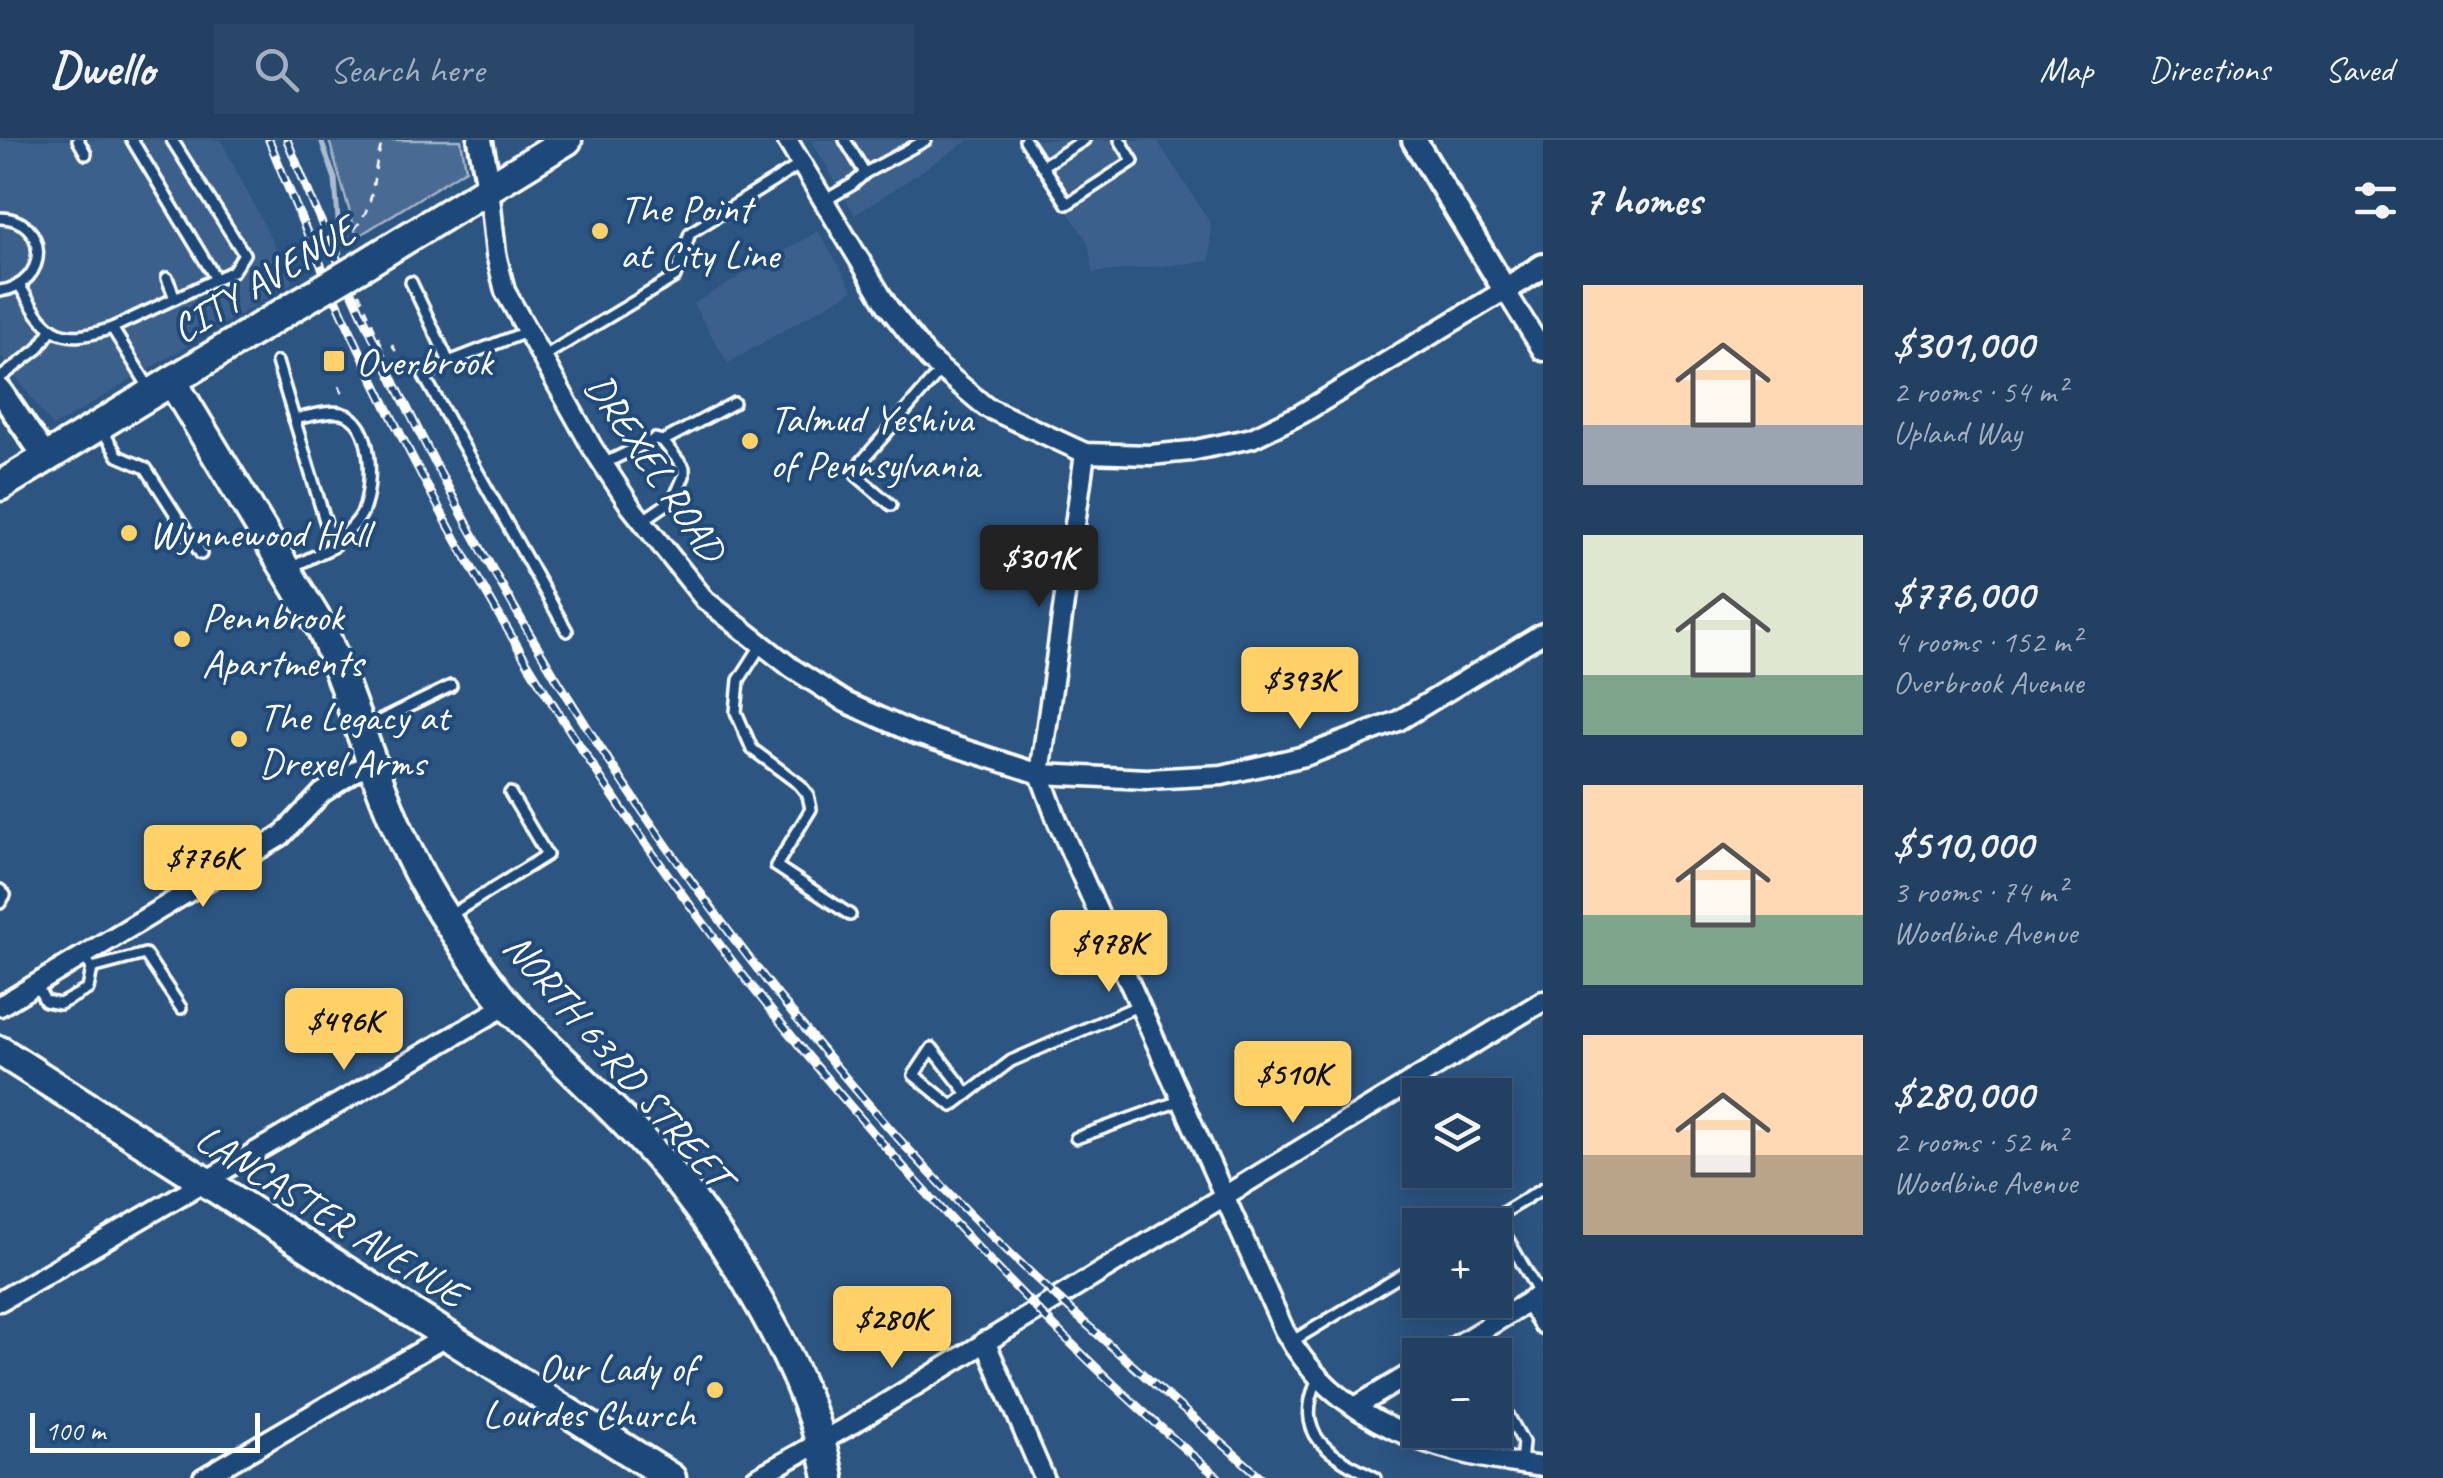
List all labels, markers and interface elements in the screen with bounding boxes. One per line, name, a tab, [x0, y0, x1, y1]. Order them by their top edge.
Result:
search box	[214, 24, 914, 114]
text: Dwello	[50, 39, 154, 99]
icon: search	[249, 42, 304, 97]
text: Search here	[329, 46, 484, 93]
text: Map	[2040, 47, 2093, 92]
text: Directions	[2148, 47, 2270, 92]
text: Saved	[2325, 47, 2393, 92]
icon: filters	[2348, 173, 2403, 228]
text: 7 homes	[1583, 174, 1701, 227]
place label: The Point at City Line	[620, 184, 782, 280]
street label: CITY AVENUE	[162, 203, 369, 354]
marker: The Point at City Line	[589, 220, 611, 242]
text: $301,000	[1893, 318, 2034, 371]
icon: home	[1663, 325, 1783, 445]
place label: Overbrook	[356, 337, 495, 387]
marker: Overbrook	[321, 348, 347, 374]
street label: DREXEL ROAD	[574, 364, 738, 574]
text: 2 rooms · 54 m²	[1893, 371, 2066, 412]
place label: Talmud Yeshiva of Pennsylvania	[770, 394, 983, 490]
text: Upland Way	[1893, 412, 2022, 453]
marker: Talmud Yeshiva of Pennsylvania	[739, 430, 761, 452]
place label: Wynnewood Hall	[149, 509, 376, 559]
marker: Wynnewood Hall	[118, 522, 140, 544]
pin: $301K	[969, 525, 1109, 610]
text: $301K	[1002, 537, 1076, 578]
text: $776,000	[1893, 568, 2034, 621]
icon: home	[1663, 575, 1783, 695]
place label: Pennbrook Apartments	[202, 592, 366, 688]
text: 4 rooms · 152 m²	[1893, 621, 2080, 662]
marker: Pennbrook Apartments	[171, 628, 193, 650]
pin: $393K	[1230, 647, 1370, 732]
text: $393K	[1263, 659, 1337, 700]
text: Overbrook Avenue	[1893, 662, 2084, 703]
place label: The Legacy at Drexel Arms	[259, 692, 453, 788]
marker: The Legacy at Drexel Arms	[228, 728, 250, 750]
text: $510,000	[1893, 818, 2033, 871]
pin: $776K	[133, 825, 273, 910]
icon: home	[1663, 825, 1783, 945]
text: $776K	[166, 837, 240, 878]
text: 3 rooms · 74 m²	[1893, 871, 2066, 912]
pin: $978K	[1039, 910, 1179, 995]
text: Woodbine Avenue	[1893, 912, 2077, 953]
text: $978K	[1072, 922, 1146, 963]
street label: NORTH 63RD STREET	[493, 923, 748, 1206]
pin: $496K	[274, 988, 414, 1073]
text: $496K	[307, 1000, 381, 1041]
pin: $510K	[1223, 1041, 1363, 1126]
text: $510K	[1256, 1053, 1330, 1094]
text: $280,000	[1893, 1068, 2034, 1121]
icon: home	[1663, 1075, 1783, 1195]
map controls	[1402, 1078, 1512, 1448]
button: layers	[1402, 1078, 1512, 1188]
street label: LANCASTER AVENUE	[187, 1113, 479, 1321]
text: 2 rooms · 52 m²	[1893, 1121, 2066, 1162]
text: Woodbine Avenue	[1893, 1162, 2077, 1203]
button: +	[1402, 1208, 1512, 1318]
pin: $280K	[822, 1286, 962, 1371]
text: $280K	[855, 1298, 929, 1339]
button: −	[1402, 1338, 1512, 1448]
place label: Our Lady of Lourdes Church	[482, 1343, 703, 1439]
marker: Our Lady of Lourdes Church	[704, 1379, 726, 1401]
scale bar	[30, 1408, 260, 1452]
text: 100 m	[45, 1413, 105, 1448]

